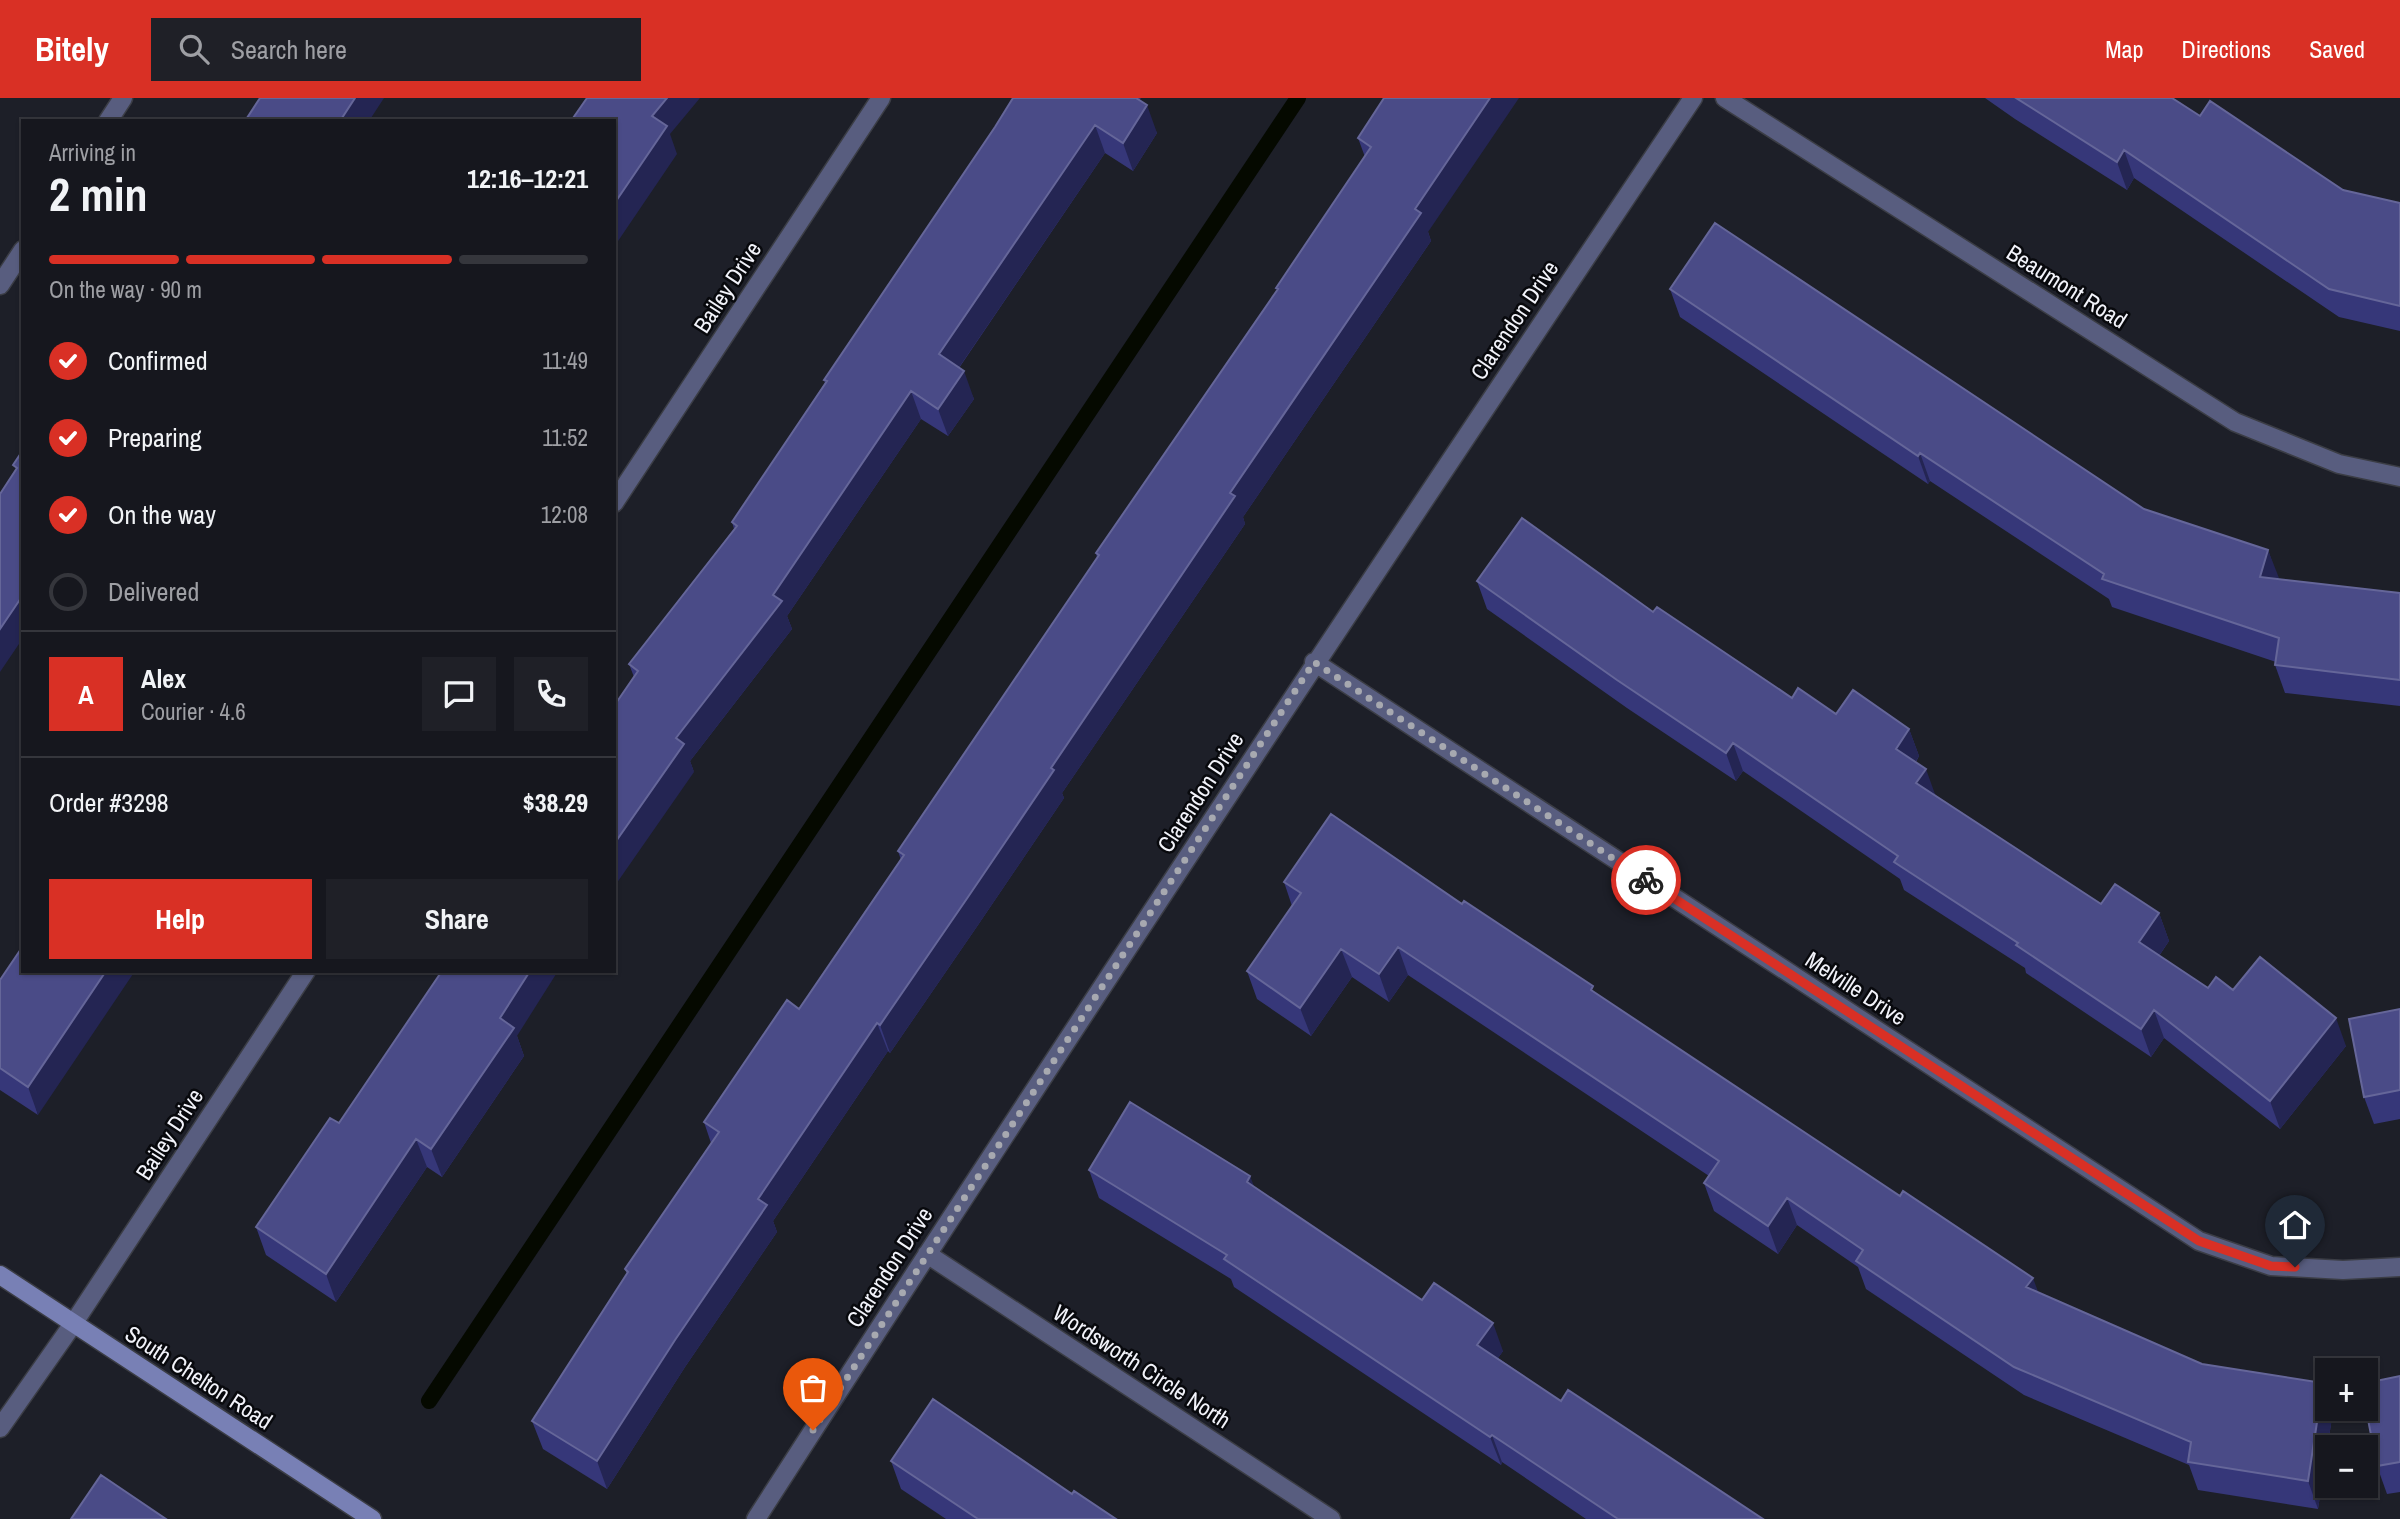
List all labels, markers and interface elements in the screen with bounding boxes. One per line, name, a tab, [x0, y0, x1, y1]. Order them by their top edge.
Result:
search box	[151, 18, 641, 81]
text: Bitely	[35, 27, 109, 71]
icon: search	[175, 30, 213, 68]
text: Search here	[231, 32, 347, 67]
text: Map	[2105, 33, 2143, 65]
text: Directions	[2181, 33, 2271, 65]
text: Saved	[2309, 33, 2365, 65]
text: Arriving in	[49, 137, 136, 168]
text: 12:16–12:21	[467, 161, 588, 196]
text: 2 min	[49, 163, 148, 225]
street label: Bailey Drive	[686, 235, 768, 339]
street label: Beaumont Road	[2001, 237, 2133, 335]
street label: Clarendon Drive	[1463, 254, 1565, 386]
text: On the way · 90 m	[49, 274, 202, 305]
icon: check	[49, 342, 87, 380]
text: Confirmed	[108, 343, 208, 378]
text: 11:49	[542, 345, 588, 376]
icon: check	[49, 419, 87, 457]
text: Preparing	[108, 420, 202, 455]
text: 11:52	[542, 422, 588, 453]
icon: check	[49, 496, 87, 534]
text: On the way	[108, 497, 216, 532]
text: 12:08	[541, 499, 588, 530]
text: Delivered	[108, 574, 199, 609]
button: chat	[422, 657, 496, 731]
button: phone	[514, 657, 588, 731]
text: Alex	[141, 661, 186, 696]
text: A	[78, 677, 94, 712]
text: Courier · 4.6	[141, 696, 246, 727]
street label: Clarendon Drive	[1150, 726, 1250, 858]
text: Order #3298	[49, 785, 169, 820]
text: $38.29	[523, 785, 588, 820]
courier	[1611, 845, 1681, 915]
icon: bike	[1627, 861, 1665, 899]
button: Help	[49, 879, 312, 959]
button: Share	[326, 879, 588, 959]
street label: Melville Drive	[1800, 944, 1912, 1032]
street label: Bailey Drive	[128, 1082, 210, 1186]
pin	[2265, 1195, 2325, 1267]
street label: Clarendon Drive	[839, 1201, 939, 1333]
icon: home	[2276, 1206, 2314, 1244]
street label: Wordsworth Circle North	[1047, 1297, 1237, 1435]
street label: South Chelton Road	[119, 1318, 279, 1436]
pin	[783, 1358, 843, 1430]
map controls	[2315, 1358, 2378, 1498]
button: +	[2315, 1358, 2378, 1421]
icon: bag	[794, 1369, 832, 1407]
button: −	[2315, 1435, 2378, 1498]

